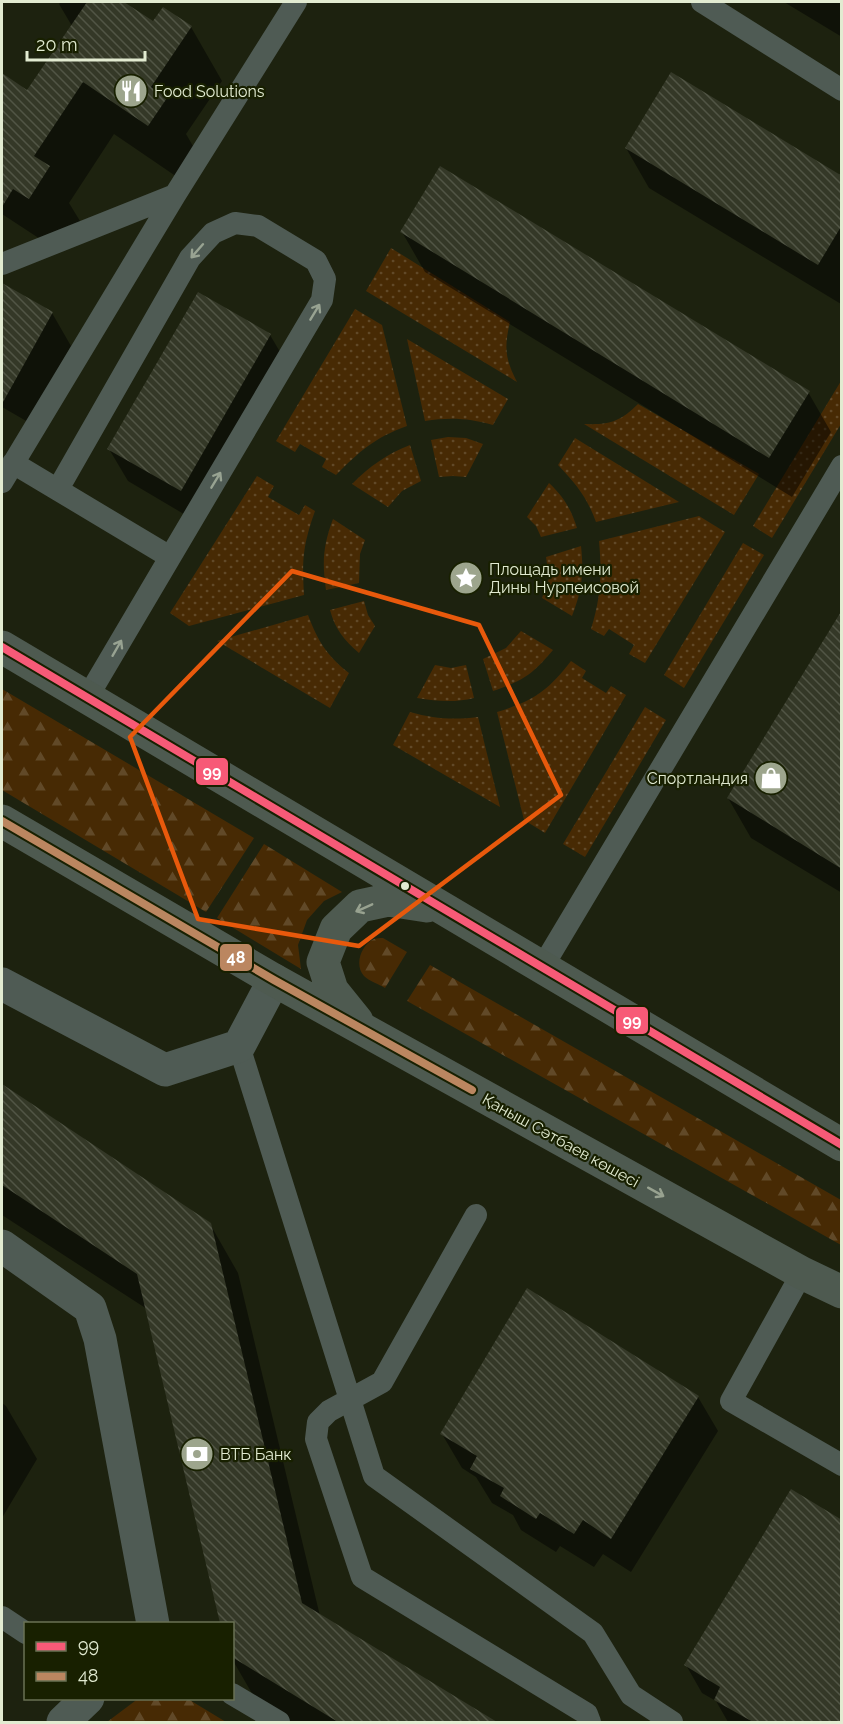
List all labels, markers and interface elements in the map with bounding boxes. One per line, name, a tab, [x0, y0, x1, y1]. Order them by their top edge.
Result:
scale bar	[27, 24, 146, 62]
text: 20 m	[36, 34, 78, 55]
restaurant icon: Food Solutions	[113, 73, 149, 109]
place label: Food Solutions	[154, 82, 265, 101]
one-way arrow	[190, 243, 203, 259]
one-way arrow	[310, 304, 322, 321]
one-way arrow	[210, 472, 222, 489]
place icon: Площадь имени Дины Нурпеисовой	[448, 560, 484, 596]
place label: Площадь имени Дины Нурпеисовой	[489, 560, 639, 597]
one-way arrow	[111, 640, 123, 657]
line badge: 99	[195, 757, 229, 786]
shop icon: Спортландия	[753, 760, 789, 796]
text: 99	[203, 762, 221, 781]
place label: Спортландия	[647, 769, 748, 788]
unlabelled marker	[399, 880, 411, 892]
one-way arrow	[355, 903, 373, 914]
line badge: 48	[219, 943, 253, 972]
text: 48	[227, 948, 245, 967]
line badge: 99	[615, 1006, 649, 1035]
text: 99	[623, 1011, 641, 1030]
street label: Қаныш Сәтбаев көшесі	[479, 1089, 642, 1191]
one-way arrow	[647, 1187, 664, 1199]
bank icon: ВТБ Банк	[179, 1436, 215, 1472]
place label: ВТБ Банк	[220, 1445, 292, 1464]
legend	[24, 1622, 234, 1700]
text: 99	[78, 1635, 99, 1656]
text: 48	[78, 1665, 99, 1686]

